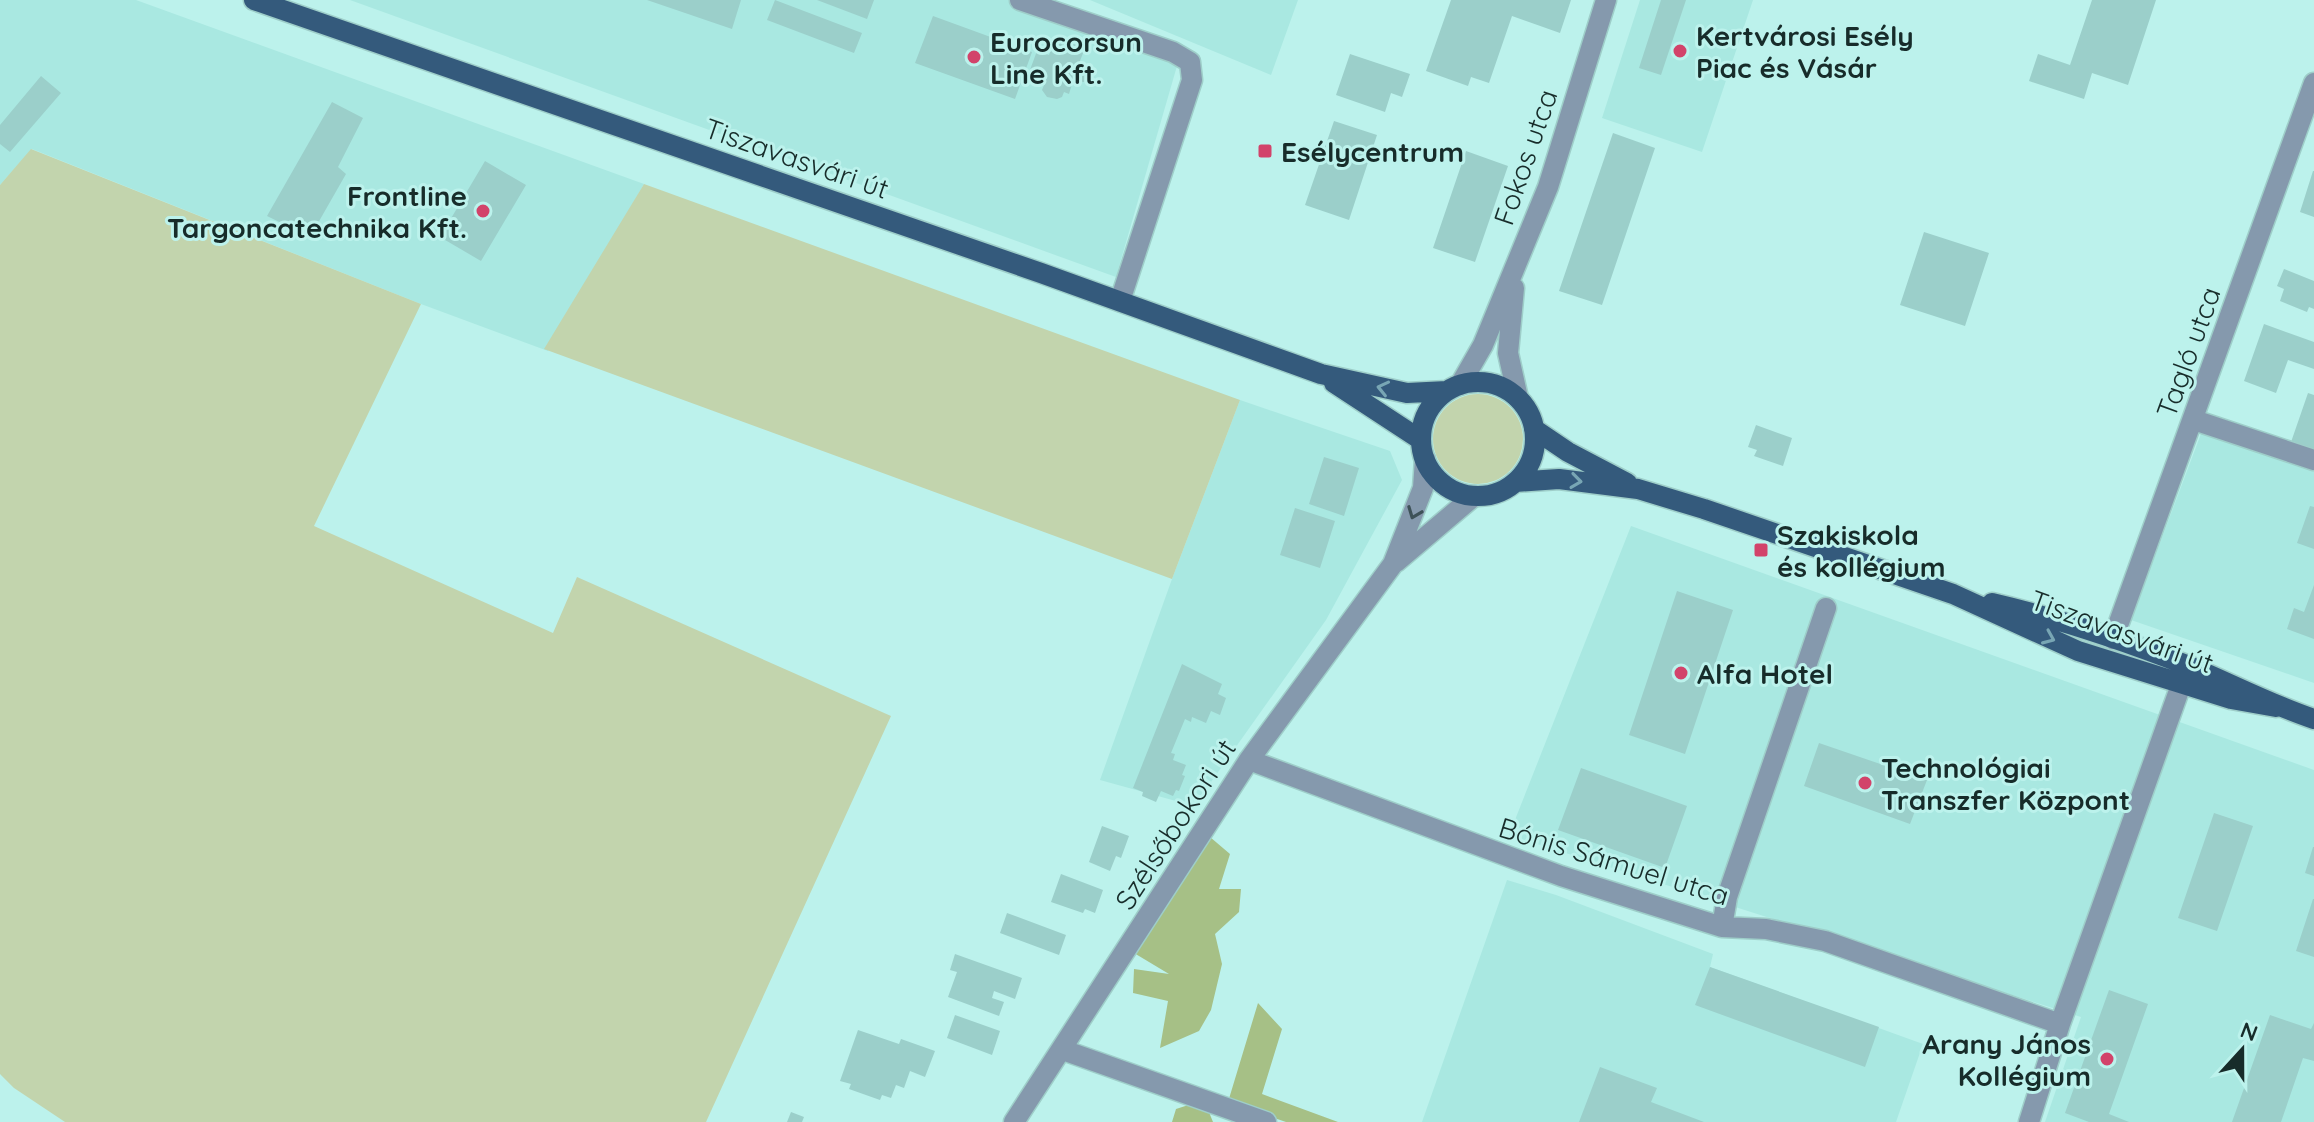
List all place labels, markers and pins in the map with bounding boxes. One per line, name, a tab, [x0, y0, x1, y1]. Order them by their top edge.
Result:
place label: Kertvárosi Esély Piac és Vásár	[1696, 18, 1914, 85]
place label: Eurocorsun Line Kft.	[990, 24, 1142, 91]
marker: Kertvárosi Esély Piac és Vásár	[1671, 42, 1689, 60]
marker: Eurocorsun Line Kft.	[965, 48, 983, 66]
place label: Esélycentrum	[1281, 134, 1464, 169]
marker: Esélycentrum	[1256, 142, 1274, 160]
place label: Frontline Targoncatechnika Kft.	[167, 178, 467, 245]
marker: Frontline Targoncatechnika Kft.	[474, 202, 492, 220]
place label: Szakiskola és kollégium	[1777, 517, 1946, 584]
marker: Szakiskola és kollégium	[1752, 541, 1770, 559]
place label: Alfa Hotel	[1697, 656, 1833, 691]
marker: Alfa Hotel	[1672, 664, 1690, 682]
place label: Technológiai Transzfer Központ	[1881, 750, 2130, 817]
marker: Technológiai Transzfer Központ	[1856, 774, 1874, 792]
place label: Arany János Kollégium	[1922, 1026, 2091, 1093]
marker: Arany János Kollégium	[2098, 1050, 2116, 1068]

